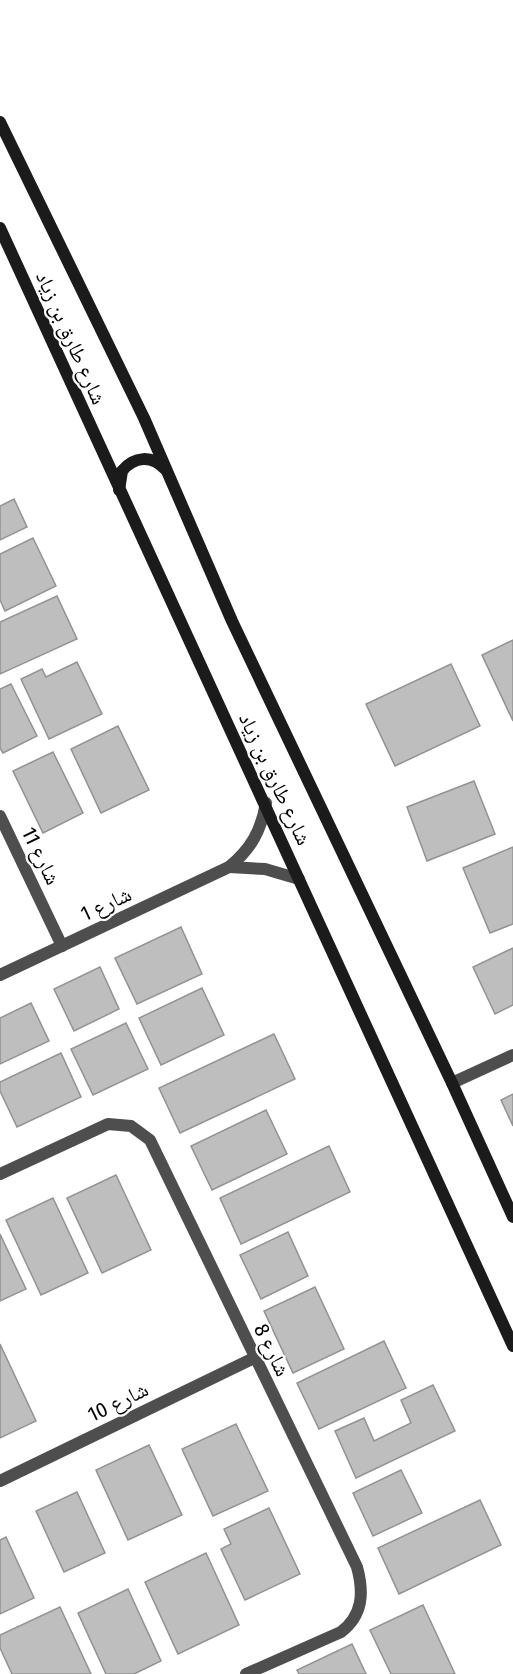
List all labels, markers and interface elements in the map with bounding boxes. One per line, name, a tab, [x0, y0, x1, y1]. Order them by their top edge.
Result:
street label: شارع طارق بن زياد	[30, 267, 112, 409]
street label: شارع طارق بن زياد	[233, 709, 317, 849]
street label: شارع 11	[16, 823, 66, 889]
street label: شارع 1	[76, 881, 136, 927]
street label: شارع 8	[248, 1319, 296, 1381]
street label: شارع 10	[84, 1376, 152, 1428]

